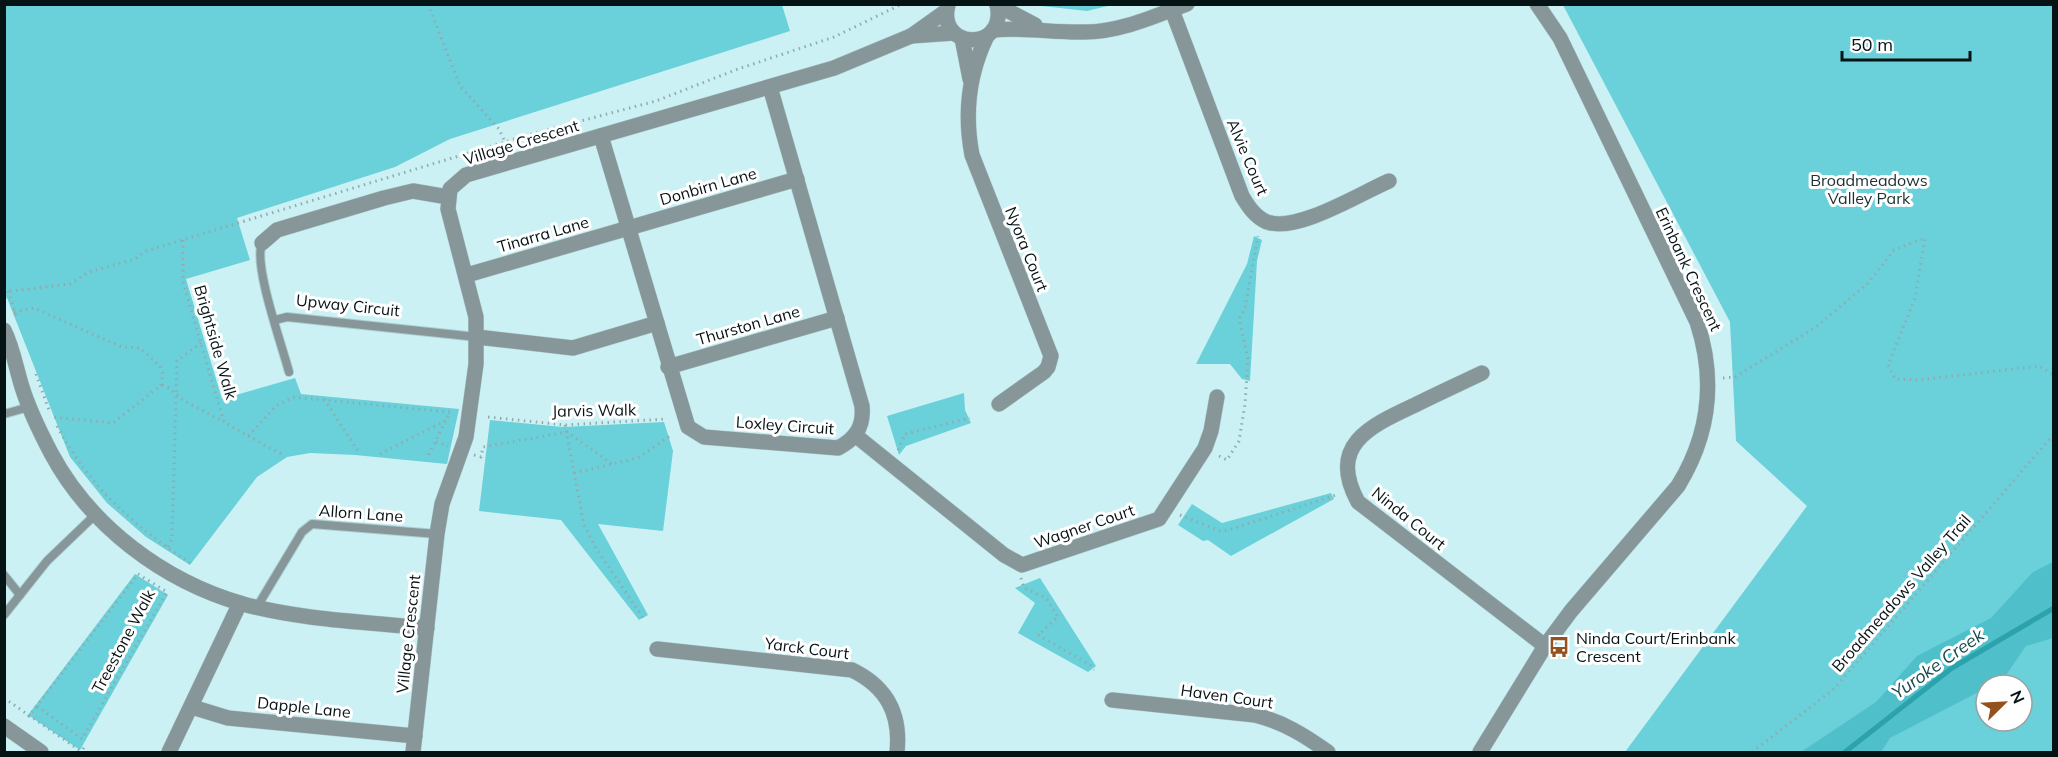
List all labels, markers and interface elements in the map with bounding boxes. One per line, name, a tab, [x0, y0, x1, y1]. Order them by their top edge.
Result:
scale bar	[1842, 24, 1970, 62]
text: 50 m	[1851, 33, 1893, 56]
street label: Village Crescent	[461, 115, 581, 169]
street label: Alvie Court	[1223, 116, 1273, 199]
street label: Donbirn Lane	[657, 163, 759, 209]
park label: Broadmeadows Valley Park	[1810, 170, 1928, 208]
street label: Nyora Court	[1001, 204, 1053, 295]
street label: Erinbank Crescent	[1652, 204, 1727, 334]
street label: Tinarra Lane	[495, 211, 591, 257]
street label: Brightside Walk	[190, 283, 242, 402]
street label: Upway Circuit	[295, 290, 401, 320]
street label: Thurston Lane	[694, 301, 802, 349]
street label: Jarvis Walk	[552, 399, 637, 421]
street label: Loxley Circuit	[735, 412, 835, 438]
street label: Ninda Court	[1368, 482, 1450, 554]
street label: Wagner Court	[1031, 499, 1137, 553]
street label: Allorn Lane	[318, 500, 404, 526]
street label: Broadmeadows Valley Trail	[1827, 510, 1975, 676]
street label: Village Crescent	[392, 573, 424, 694]
street label: Treestone Walk	[87, 585, 159, 696]
water label: Yuroke Creek	[1887, 623, 1989, 704]
place label: Ninda Court/Erinbank Crescent	[1576, 628, 1736, 666]
street label: Yarck Court	[763, 633, 851, 663]
bus stop icon: Ninda Court/Erinbank Crescent	[1547, 635, 1571, 659]
north arrow	[1974, 673, 2034, 733]
street label: Haven Court	[1180, 680, 1275, 712]
text: N	[2006, 687, 2029, 706]
street label: Dapple Lane	[256, 692, 352, 722]

